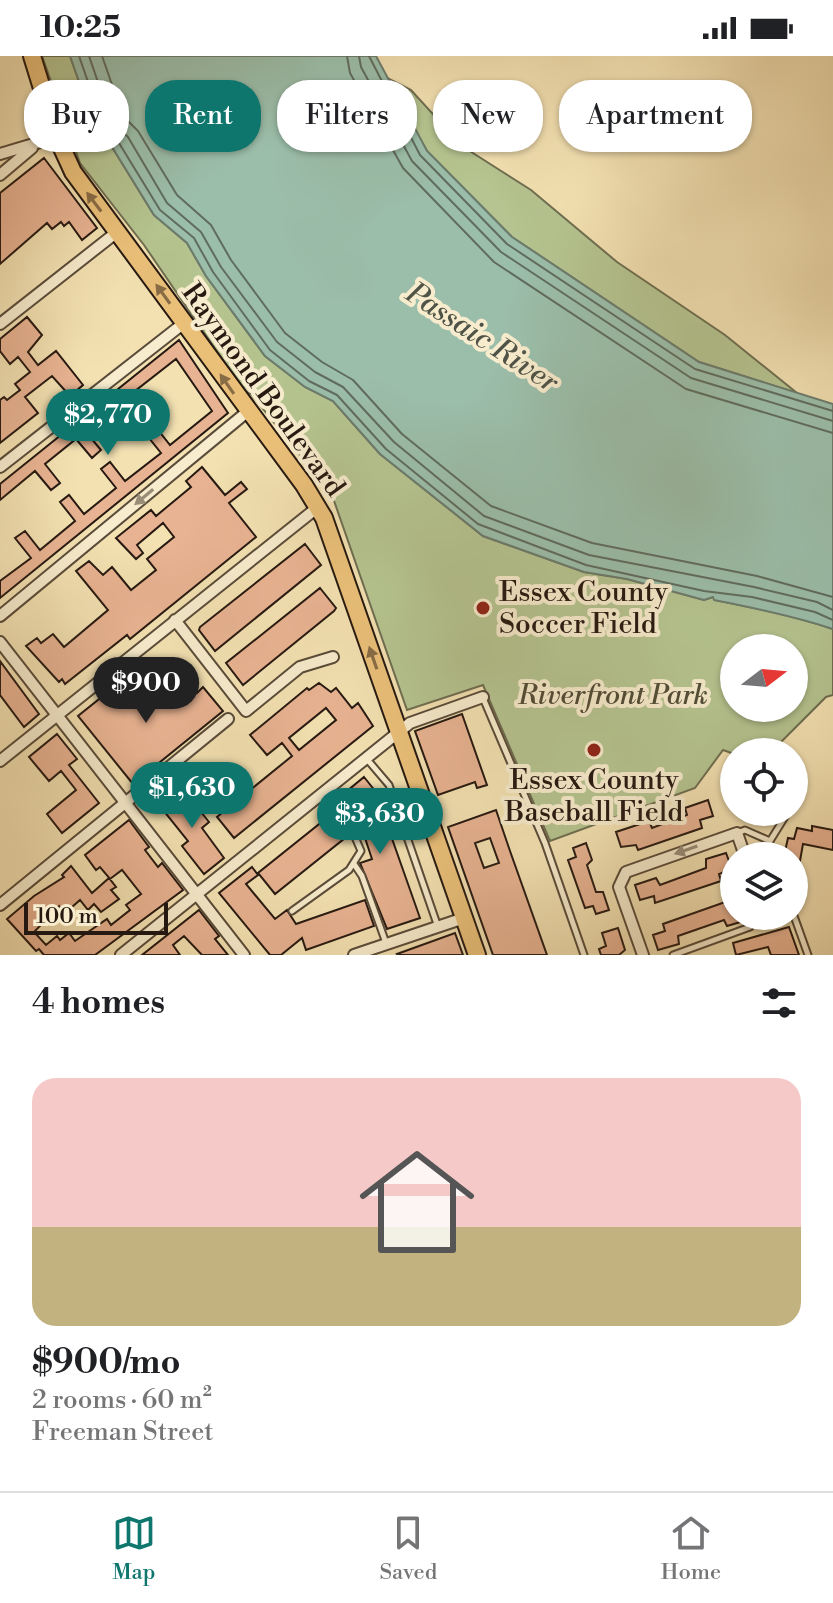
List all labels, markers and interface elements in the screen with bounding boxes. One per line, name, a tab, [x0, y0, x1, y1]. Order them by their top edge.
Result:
text: 10:25	[40, 9, 121, 47]
chip: Buy	[24, 80, 129, 152]
chip: Rent	[145, 80, 261, 152]
chip: Filters	[277, 80, 417, 152]
chip: New	[433, 80, 543, 152]
chip: Apartment	[559, 80, 752, 152]
one-way arrow	[87, 192, 103, 213]
water label: Passaic River	[398, 274, 567, 402]
street label: Raymond Boulevard	[174, 276, 352, 504]
one-way arrow	[155, 284, 171, 304]
one-way arrow	[220, 373, 235, 394]
pin: $2,770	[43, 389, 173, 457]
text: $2,770	[64, 399, 152, 431]
one-way arrow	[134, 488, 154, 505]
place label: Essex County Soccer Field	[499, 575, 668, 642]
marker: Essex County Soccer Field	[474, 599, 492, 617]
north arrow	[720, 634, 808, 722]
map controls	[720, 634, 808, 930]
one-way arrow	[366, 646, 378, 670]
pin: $900	[99, 657, 193, 725]
text: $900	[111, 667, 181, 699]
park label: Riverfront Park	[517, 678, 708, 713]
button: locate	[720, 738, 808, 826]
marker: Essex County Baseball Field	[585, 741, 603, 759]
pin: $1,630	[127, 762, 257, 830]
place label: Essex County Baseball Field	[504, 763, 683, 830]
text: $1,630	[148, 772, 236, 804]
pin: $3,630	[315, 788, 445, 856]
text: $3,630	[335, 798, 425, 830]
button: layers	[720, 842, 808, 930]
one-way arrow	[674, 844, 698, 857]
scale bar	[24, 899, 168, 935]
text: 100 m	[36, 903, 98, 930]
icon: filters	[757, 981, 801, 1025]
text: 4 homes	[32, 982, 165, 1024]
icon: home	[345, 1130, 489, 1274]
text: $900/mo	[32, 1342, 180, 1384]
text: 2 rooms · 60 m²	[32, 1384, 212, 1416]
text: Freeman Street	[32, 1416, 213, 1448]
tab: Map	[112, 1511, 156, 1586]
tab: Saved	[379, 1511, 437, 1586]
tab: Home	[661, 1511, 721, 1586]

